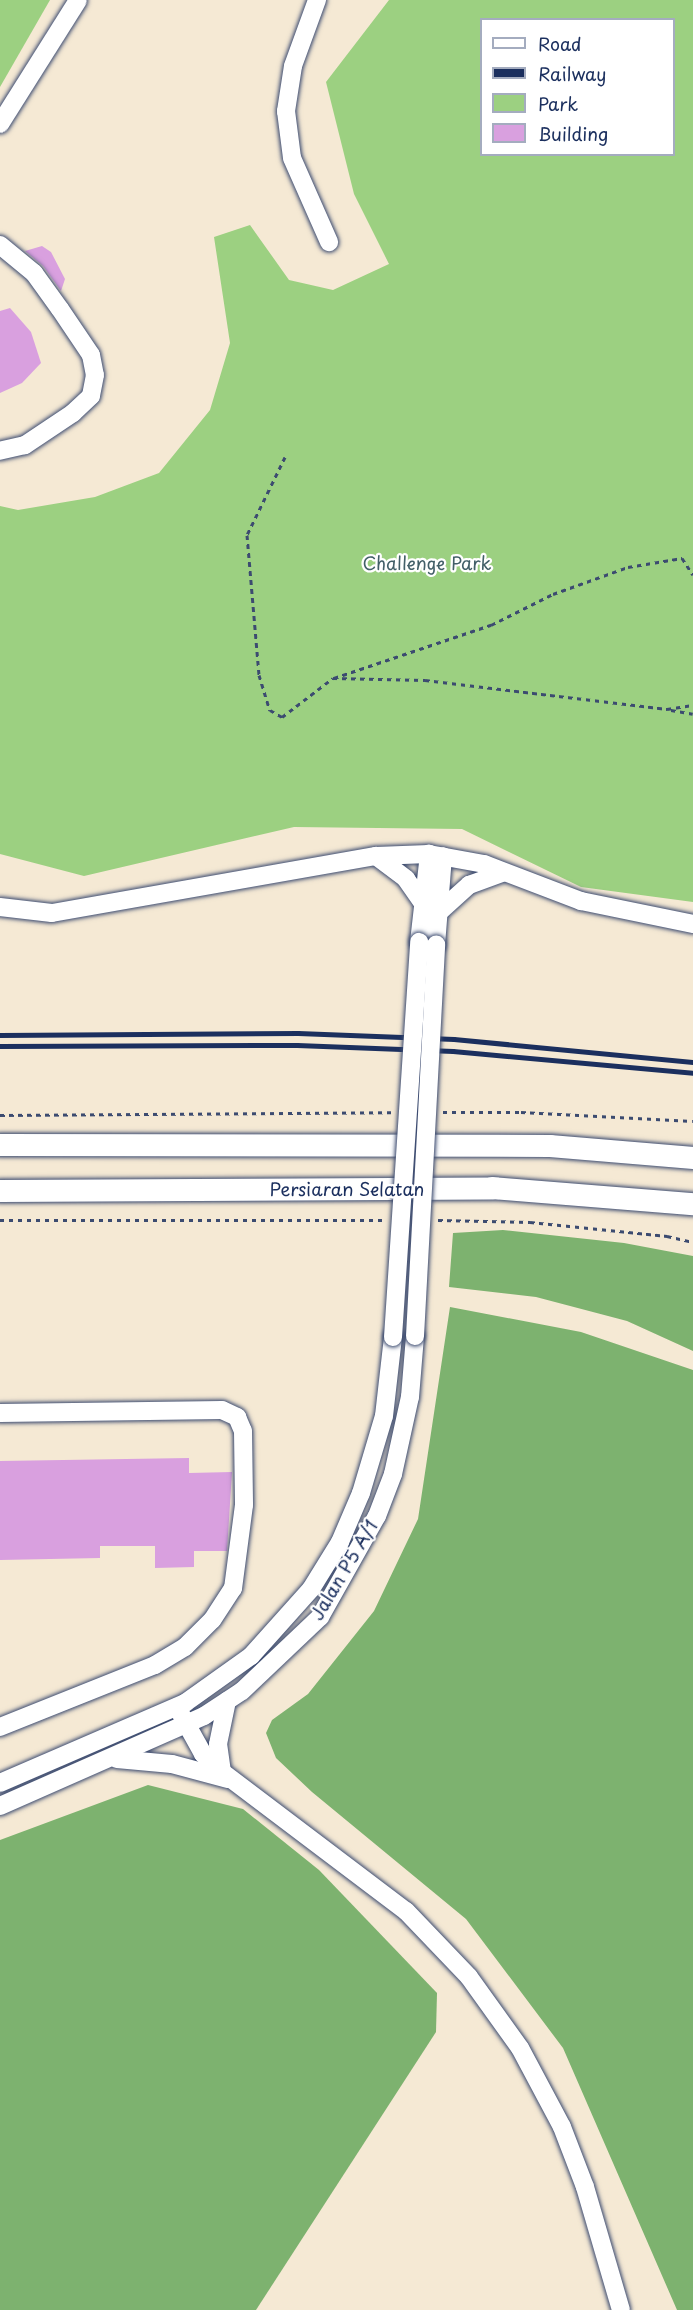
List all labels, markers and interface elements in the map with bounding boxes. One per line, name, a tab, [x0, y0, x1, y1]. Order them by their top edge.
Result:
legend	[480, 18, 675, 156]
text: Road	[538, 30, 582, 57]
text: Railway	[538, 60, 606, 87]
text: Park	[538, 90, 578, 117]
text: Building	[538, 120, 608, 147]
park label: Challenge Park	[362, 552, 492, 574]
street label: Persiaran Selatan	[270, 1178, 424, 1200]
street label: Jalan P5 A/1	[306, 1516, 382, 1624]

